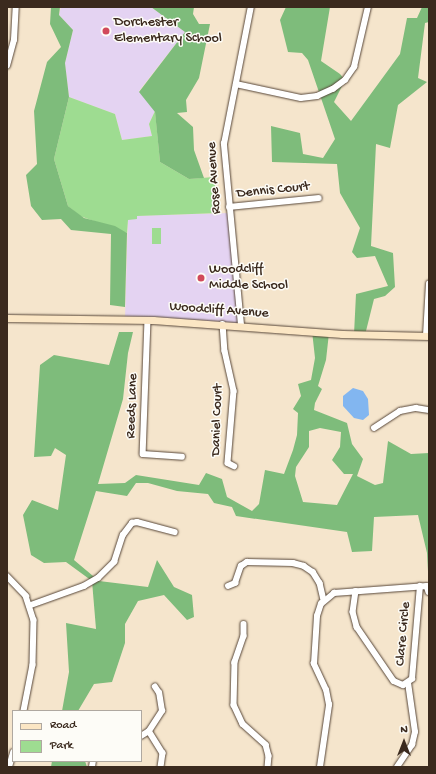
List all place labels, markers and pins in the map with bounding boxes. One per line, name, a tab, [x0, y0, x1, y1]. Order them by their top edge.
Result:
place label: Dorchester Elementary School	[114, 15, 222, 48]
marker: Dorchester Elementary School	[101, 26, 111, 36]
place label: Woodcliff Middle School	[209, 262, 288, 294]
marker: Woodcliff Middle School	[196, 273, 206, 283]

